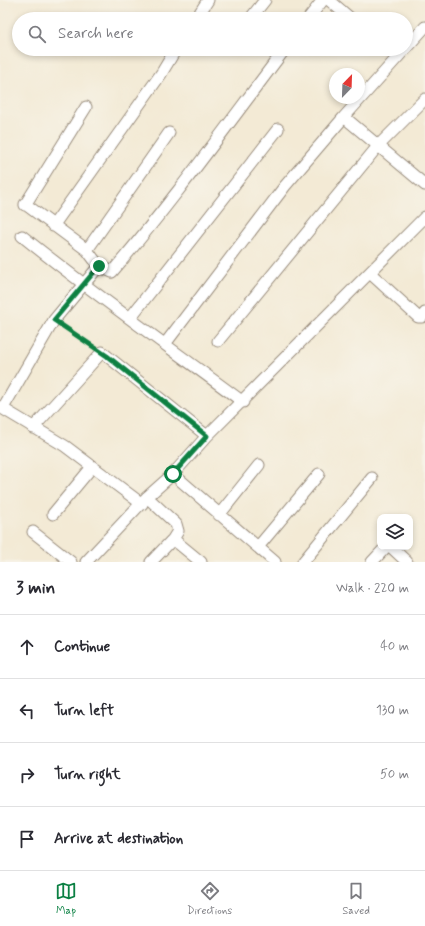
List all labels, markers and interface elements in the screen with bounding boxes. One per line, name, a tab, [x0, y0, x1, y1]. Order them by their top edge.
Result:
search box	[12, 12, 413, 56]
icon: search	[26, 23, 48, 45]
text: Search here	[58, 24, 134, 44]
north arrow	[329, 68, 365, 104]
route end	[90, 257, 108, 275]
route start	[164, 465, 182, 483]
map controls	[377, 514, 413, 550]
button: layers	[377, 514, 413, 550]
text: 3 min	[16, 577, 55, 599]
text: Walk · 220 m	[336, 580, 409, 597]
icon: ahead	[16, 636, 38, 658]
text: Continue	[54, 637, 110, 657]
text: 40 m	[380, 638, 409, 655]
icon: left	[16, 700, 38, 722]
text: Turn left	[54, 701, 114, 721]
text: 130 m	[376, 702, 409, 719]
icon: right	[16, 764, 38, 786]
text: Turn right	[54, 765, 121, 785]
text: 50 m	[380, 766, 409, 783]
icon: arrive	[16, 828, 38, 850]
text: Arrive at destination	[54, 829, 183, 849]
tab: Map	[55, 880, 77, 918]
tab: Directions	[187, 880, 232, 918]
tab: Saved	[342, 880, 370, 918]

